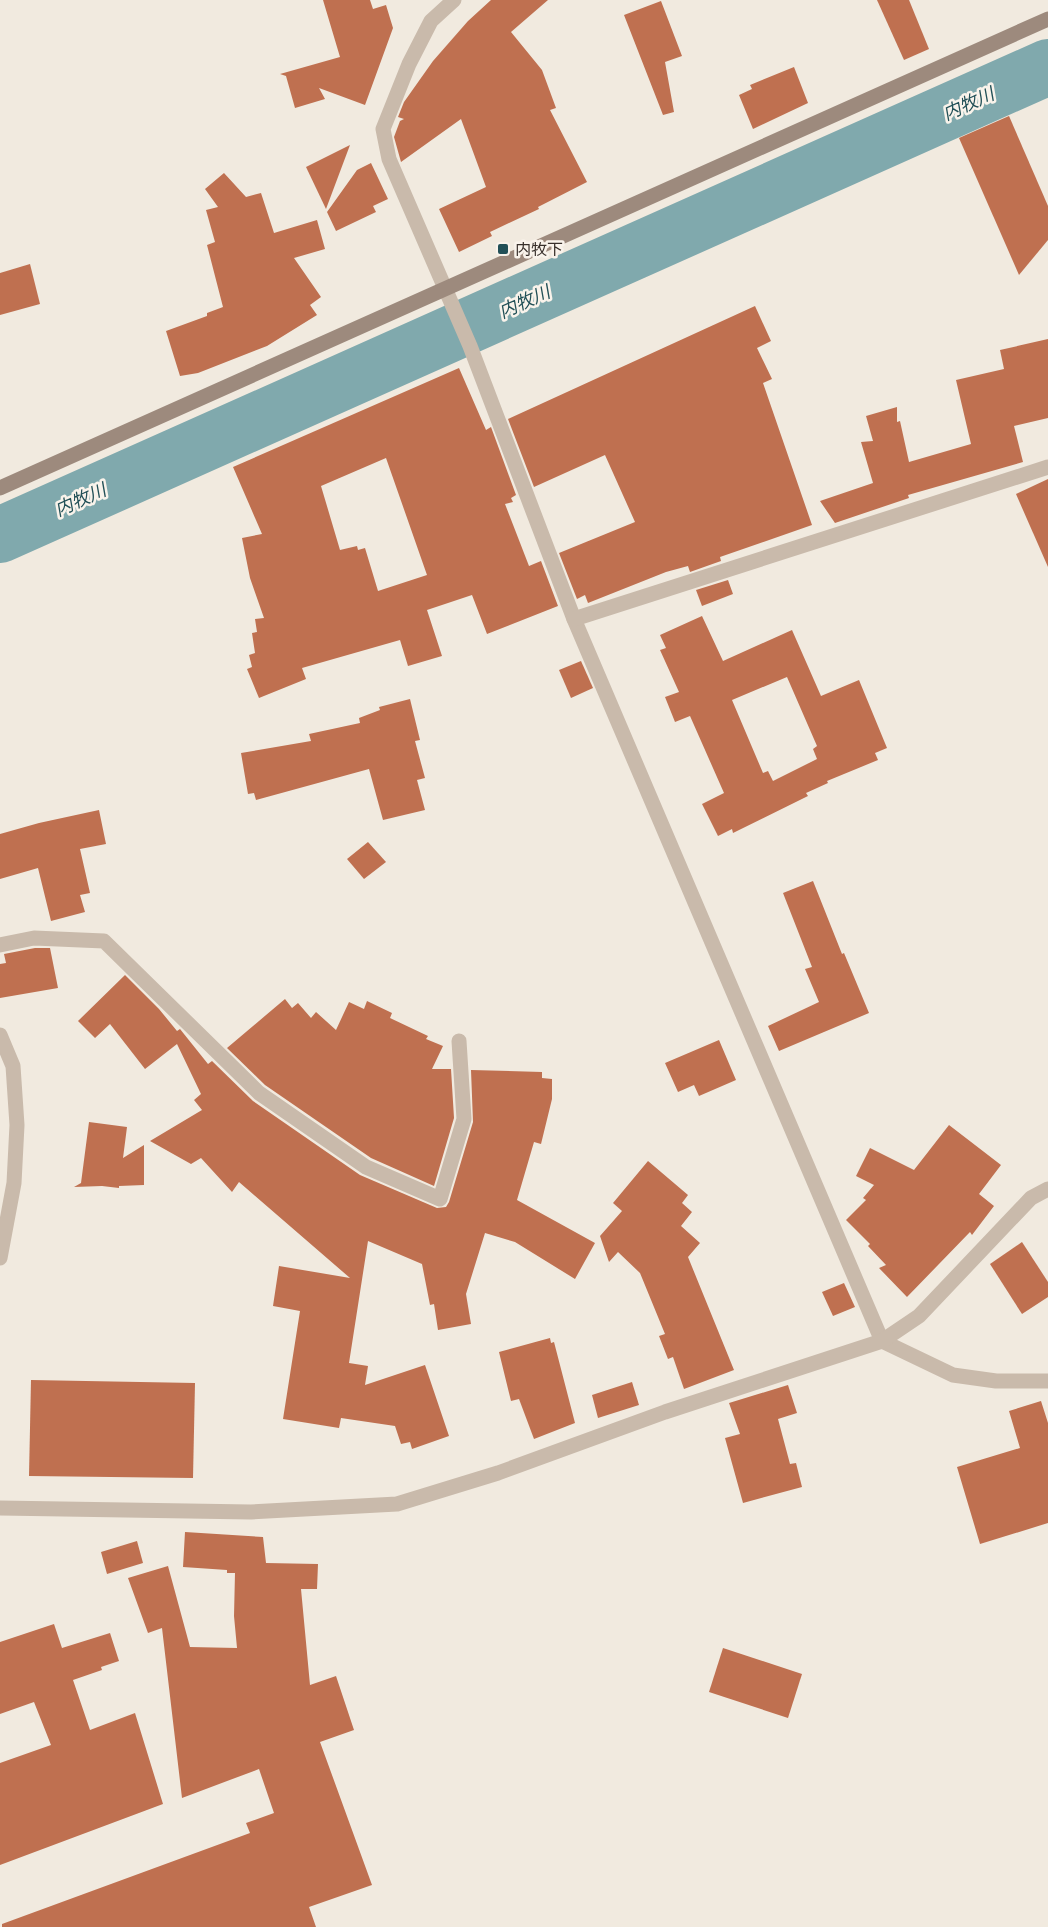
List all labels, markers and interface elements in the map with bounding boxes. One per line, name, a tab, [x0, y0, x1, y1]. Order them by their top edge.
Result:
water label: 内牧川	[938, 80, 999, 125]
place label: 内牧下	[515, 238, 563, 260]
marker: 内牧下	[496, 242, 510, 256]
water label: 内牧川	[494, 278, 555, 323]
water label: 内牧川	[50, 476, 111, 521]

